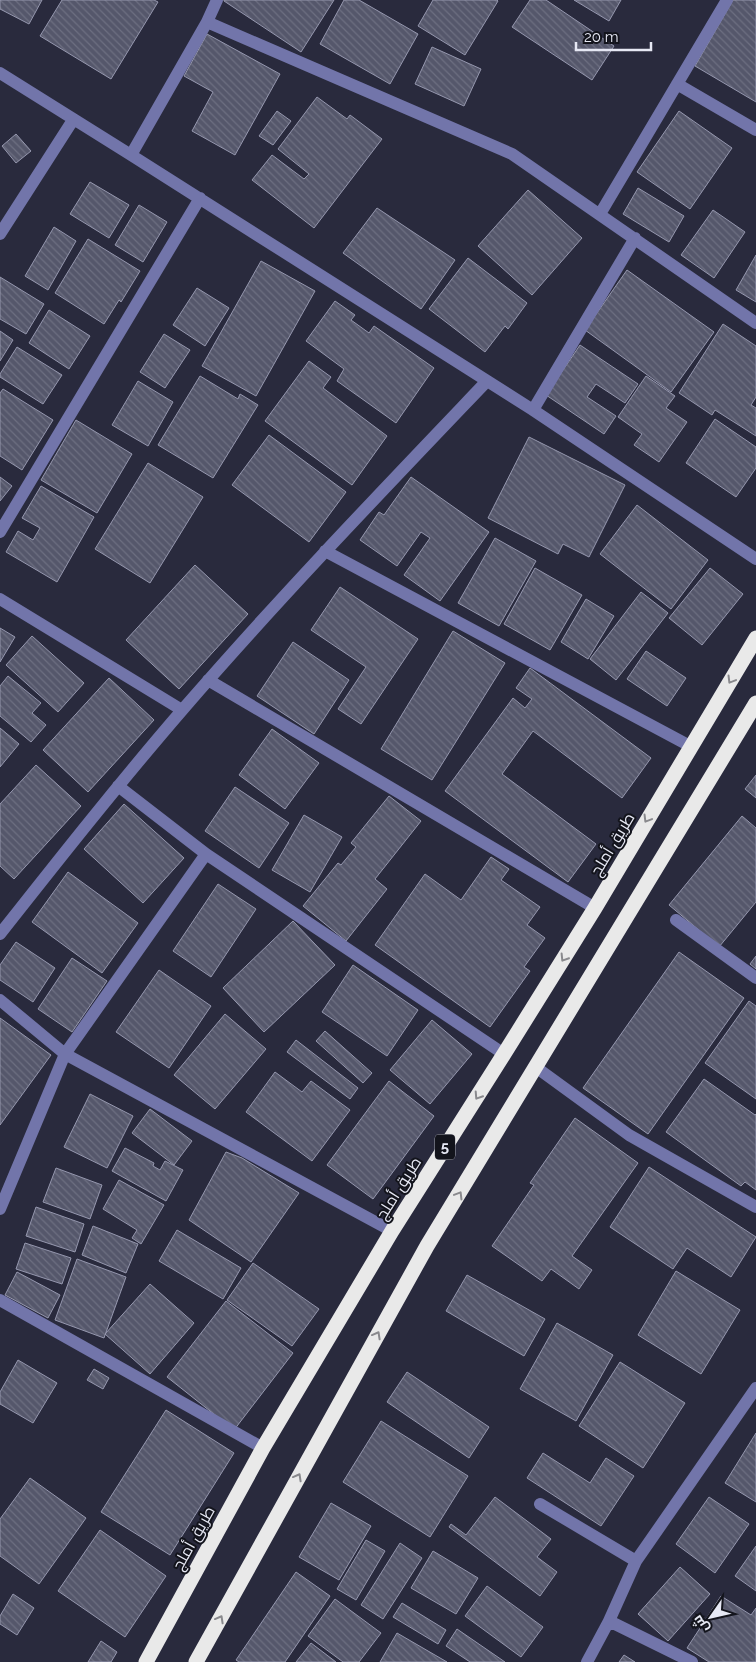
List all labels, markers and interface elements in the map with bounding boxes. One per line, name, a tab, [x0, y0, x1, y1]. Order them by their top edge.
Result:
scale bar	[576, 20, 651, 52]
text: 20 m	[584, 28, 619, 46]
one-way arrow	[727, 674, 737, 683]
street label: طريق أملج	[586, 809, 640, 880]
one-way arrow	[644, 814, 654, 823]
one-way arrow	[560, 953, 570, 962]
one-way arrow	[474, 1091, 484, 1100]
road number: 5	[435, 1134, 455, 1160]
street label: طريق أملج	[372, 1153, 427, 1224]
one-way arrow	[452, 1191, 462, 1200]
one-way arrow	[371, 1332, 381, 1341]
one-way arrow	[292, 1473, 302, 1482]
street label: طريق أملج	[168, 1503, 221, 1575]
north arrow	[686, 1592, 736, 1642]
text: ش	[689, 1612, 713, 1636]
one-way arrow	[213, 1616, 223, 1625]

